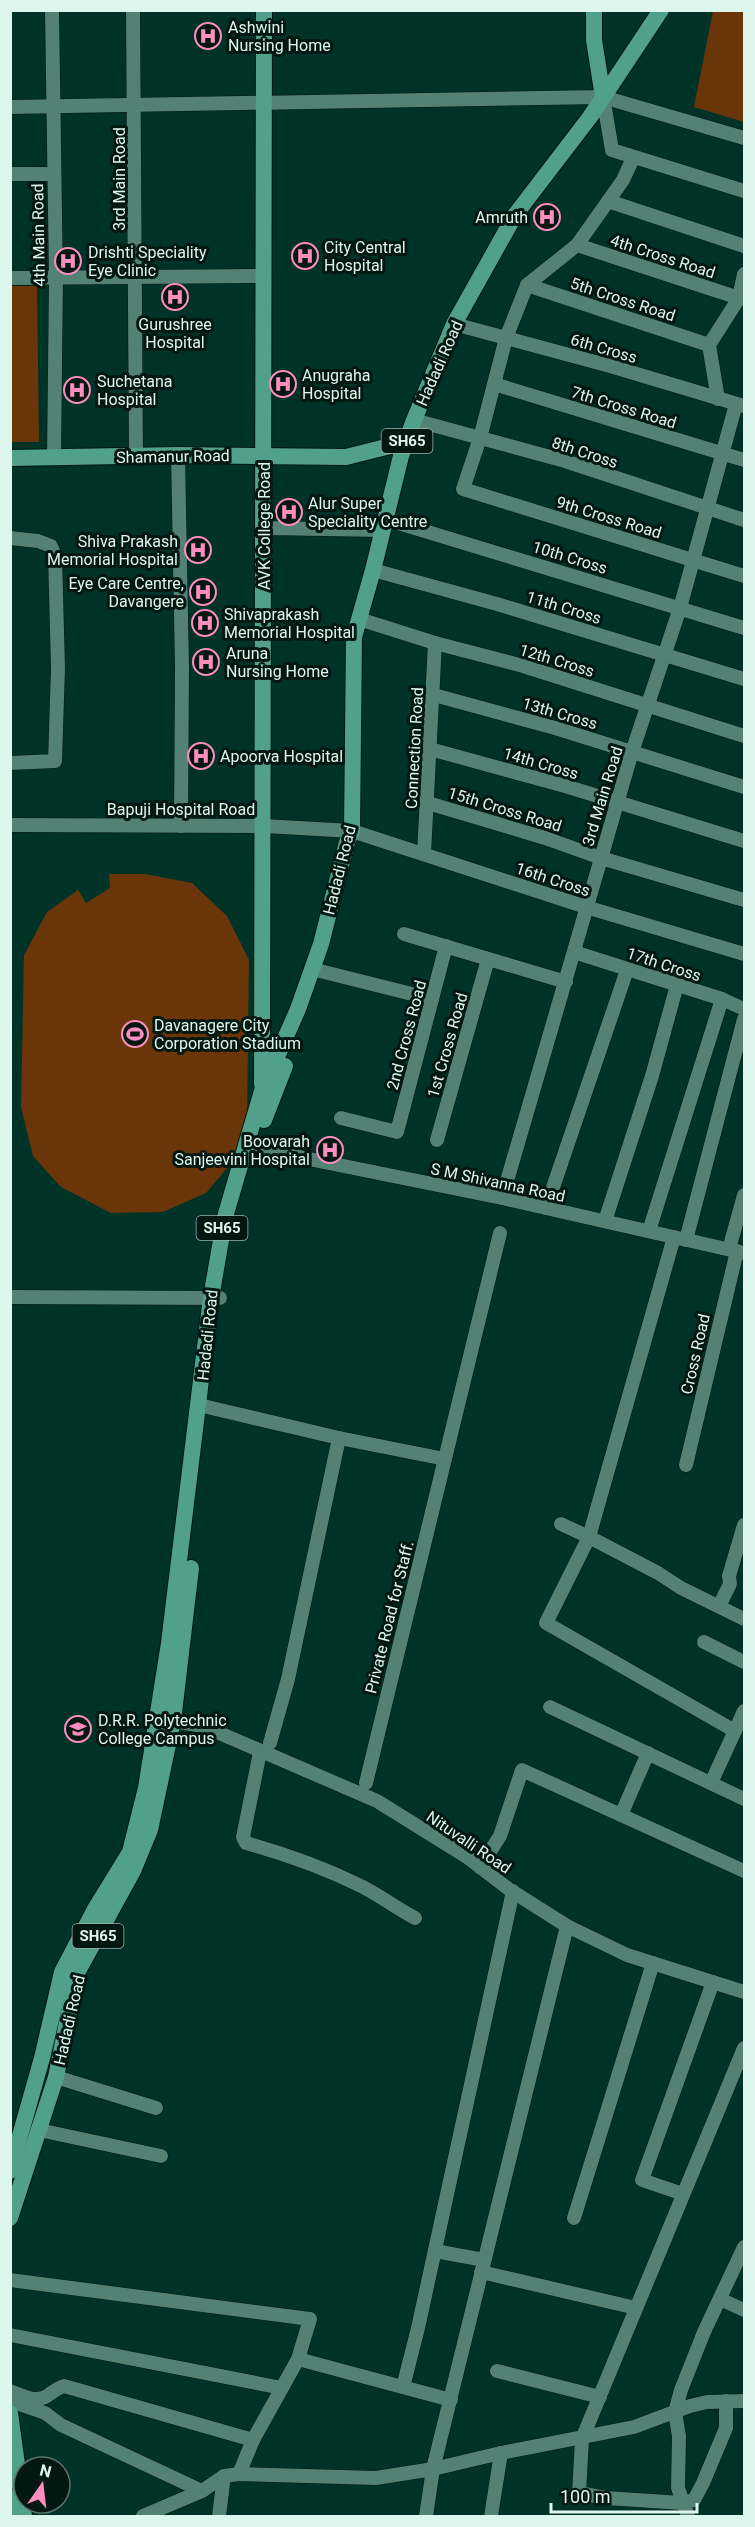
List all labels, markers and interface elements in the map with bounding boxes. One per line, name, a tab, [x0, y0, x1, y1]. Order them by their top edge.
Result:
place label: Ashwini Nursing Home	[228, 18, 331, 55]
hospital icon: Ashwini Nursing Home	[193, 21, 223, 51]
street label: 3rd Main Road	[110, 127, 129, 231]
street label: 4th Main Road	[28, 183, 49, 287]
hospital icon: Amruth	[532, 202, 562, 232]
place label: Amruth	[475, 208, 528, 227]
street label: 4th Cross Road	[608, 231, 718, 282]
place label: City Central Hospital	[324, 238, 406, 275]
hospital icon: City Central Hospital	[290, 241, 320, 271]
place label: Drishti Speciality Eye Clinic	[88, 243, 207, 280]
hospital icon: Drishti Speciality Eye Clinic	[53, 246, 83, 276]
street label: 5th Cross Road	[568, 274, 678, 325]
hospital icon: Gurushree Hospital	[160, 282, 190, 312]
place label: Gurushree Hospital	[138, 315, 212, 352]
street label: Hadadi Road	[412, 318, 467, 409]
street label: 6th Cross	[568, 330, 639, 367]
place label: Anugraha Hospital	[302, 366, 370, 403]
hospital icon: Anugraha Hospital	[268, 369, 298, 399]
place label: Suchetana Hospital	[97, 372, 172, 409]
hospital icon: Suchetana Hospital	[62, 375, 92, 405]
street label: 7th Cross Road	[569, 382, 679, 432]
road number: SH65	[382, 429, 432, 453]
street label: 8th Cross	[549, 433, 620, 472]
street label: Shamanur Road	[116, 446, 230, 467]
street label: AVK College Road	[255, 462, 274, 590]
street label: 9th Cross Road	[554, 492, 664, 542]
place label: Alur Super Speciality Centre	[308, 494, 427, 531]
hospital icon: Alur Super Speciality Centre	[274, 497, 304, 527]
place label: Shiva Prakash Memorial Hospital	[47, 532, 178, 569]
hospital icon: Shiva Prakash Memorial Hospital	[183, 535, 213, 565]
street label: 10th Cross	[530, 537, 610, 578]
place label: Eye Care Centre, Davangere	[68, 574, 184, 611]
hospital icon: Eye Care Centre, Davangere	[188, 577, 218, 607]
street label: 11th Cross	[524, 587, 604, 628]
place label: Shivaprakash Memorial Hospital	[224, 605, 355, 642]
hospital icon: Shivaprakash Memorial Hospital	[190, 608, 220, 638]
street label: 12th Cross	[517, 640, 597, 681]
place label: Aruna Nursing Home	[226, 644, 329, 681]
hospital icon: Aruna Nursing Home	[191, 647, 221, 677]
street label: Connection Road	[402, 687, 427, 809]
street label: 13th Cross	[520, 694, 600, 733]
hospital icon: Apoorva Hospital	[186, 741, 216, 771]
street label: 14th Cross	[501, 744, 581, 783]
street label: 3rd Main Road	[578, 744, 627, 848]
place label: Apoorva Hospital	[220, 747, 343, 766]
street label: 15th Cross Road	[446, 783, 564, 836]
street label: Bapuji Hospital Road	[107, 800, 255, 819]
street label: Hadadi Road	[319, 823, 360, 917]
street label: 16th Cross	[513, 858, 593, 900]
street label: 17th Cross	[624, 943, 704, 985]
street label: 2nd Cross Road	[383, 978, 430, 1092]
street label: 1st Cross Road	[423, 990, 472, 1100]
place label: Davanagere City Corporation Stadium	[154, 1016, 301, 1053]
sports icon: Davanagere City Corporation Stadium	[120, 1019, 150, 1049]
place label: Boovarah Sanjeevini Hospital	[174, 1132, 310, 1169]
hospital icon: Boovarah Sanjeevini Hospital	[315, 1135, 345, 1165]
street label: S M Shivanna Road	[429, 1159, 567, 1206]
road number: SH65	[196, 1216, 248, 1240]
street label: Hadadi Road	[193, 1289, 222, 1382]
street label: Cross Road	[677, 1312, 714, 1396]
street label: Private Road for Staff.	[361, 1539, 418, 1696]
place label: D.R.R. Polytechnic College Campus	[98, 1711, 227, 1748]
school or university icon: D.R.R. Polytechnic College Campus	[63, 1714, 93, 1744]
street label: Nituvalli Road	[423, 1807, 515, 1878]
road number: SH65	[72, 1924, 124, 1948]
street label: Hadadi Road	[50, 1973, 89, 2067]
north arrow	[12, 2455, 72, 2515]
text: N	[38, 2460, 53, 2482]
scale bar	[551, 2476, 696, 2514]
text: 100 m	[560, 2486, 611, 2507]

